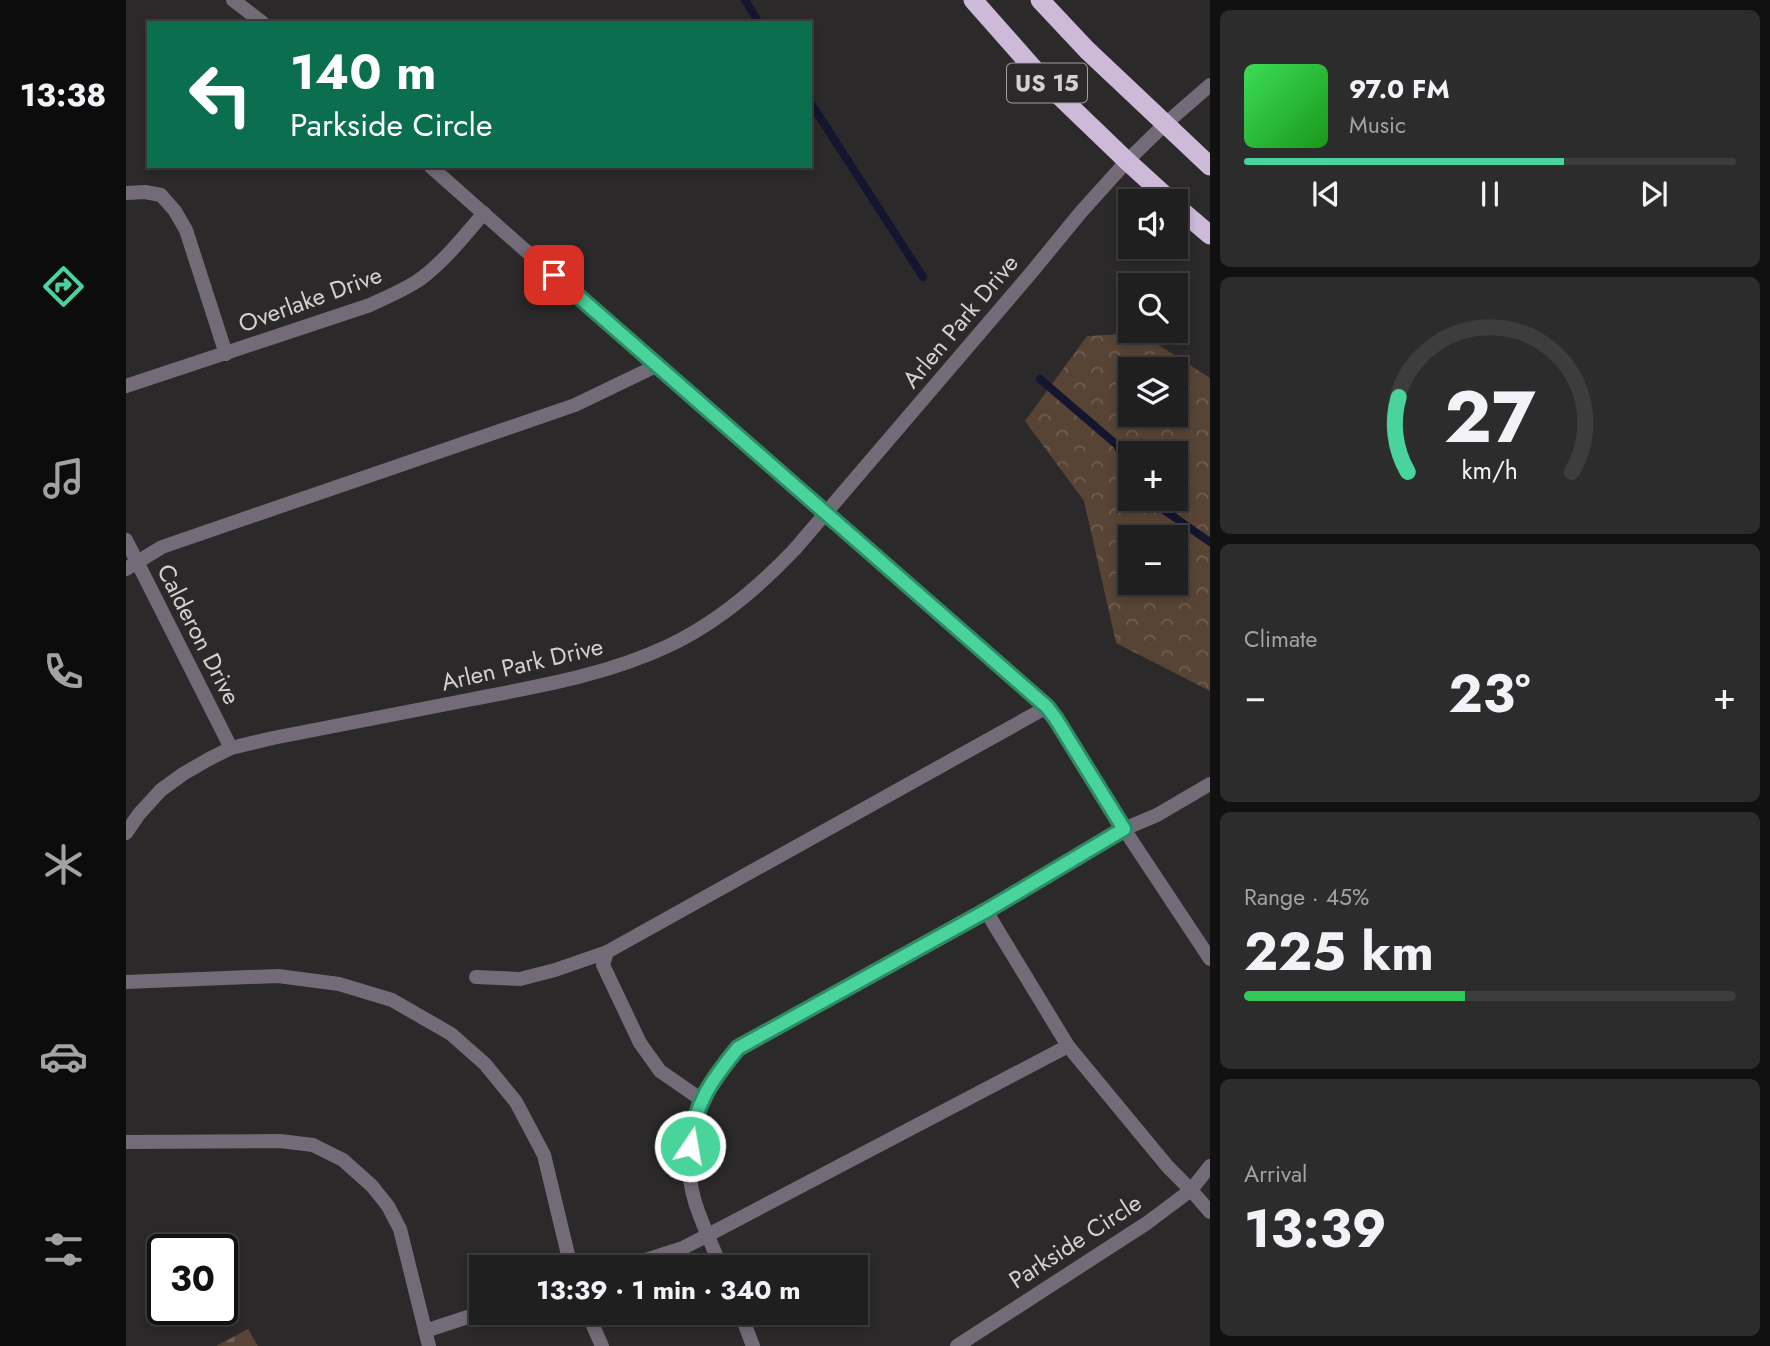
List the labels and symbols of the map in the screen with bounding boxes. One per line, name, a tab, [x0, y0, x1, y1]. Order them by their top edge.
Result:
road number: US 15	[1007, 64, 1087, 102]
pin	[524, 245, 584, 305]
street label: Arlen Park Drive	[894, 247, 1026, 395]
street label: Overlake Drive	[233, 257, 387, 341]
street label: Calderon Drive	[149, 558, 249, 710]
street label: Arlen Park Drive	[438, 628, 606, 700]
position arrow	[653, 1109, 727, 1183]
street label: Parkside Circle	[1002, 1185, 1148, 1297]
speed limit sign: 30	[147, 1234, 238, 1325]

